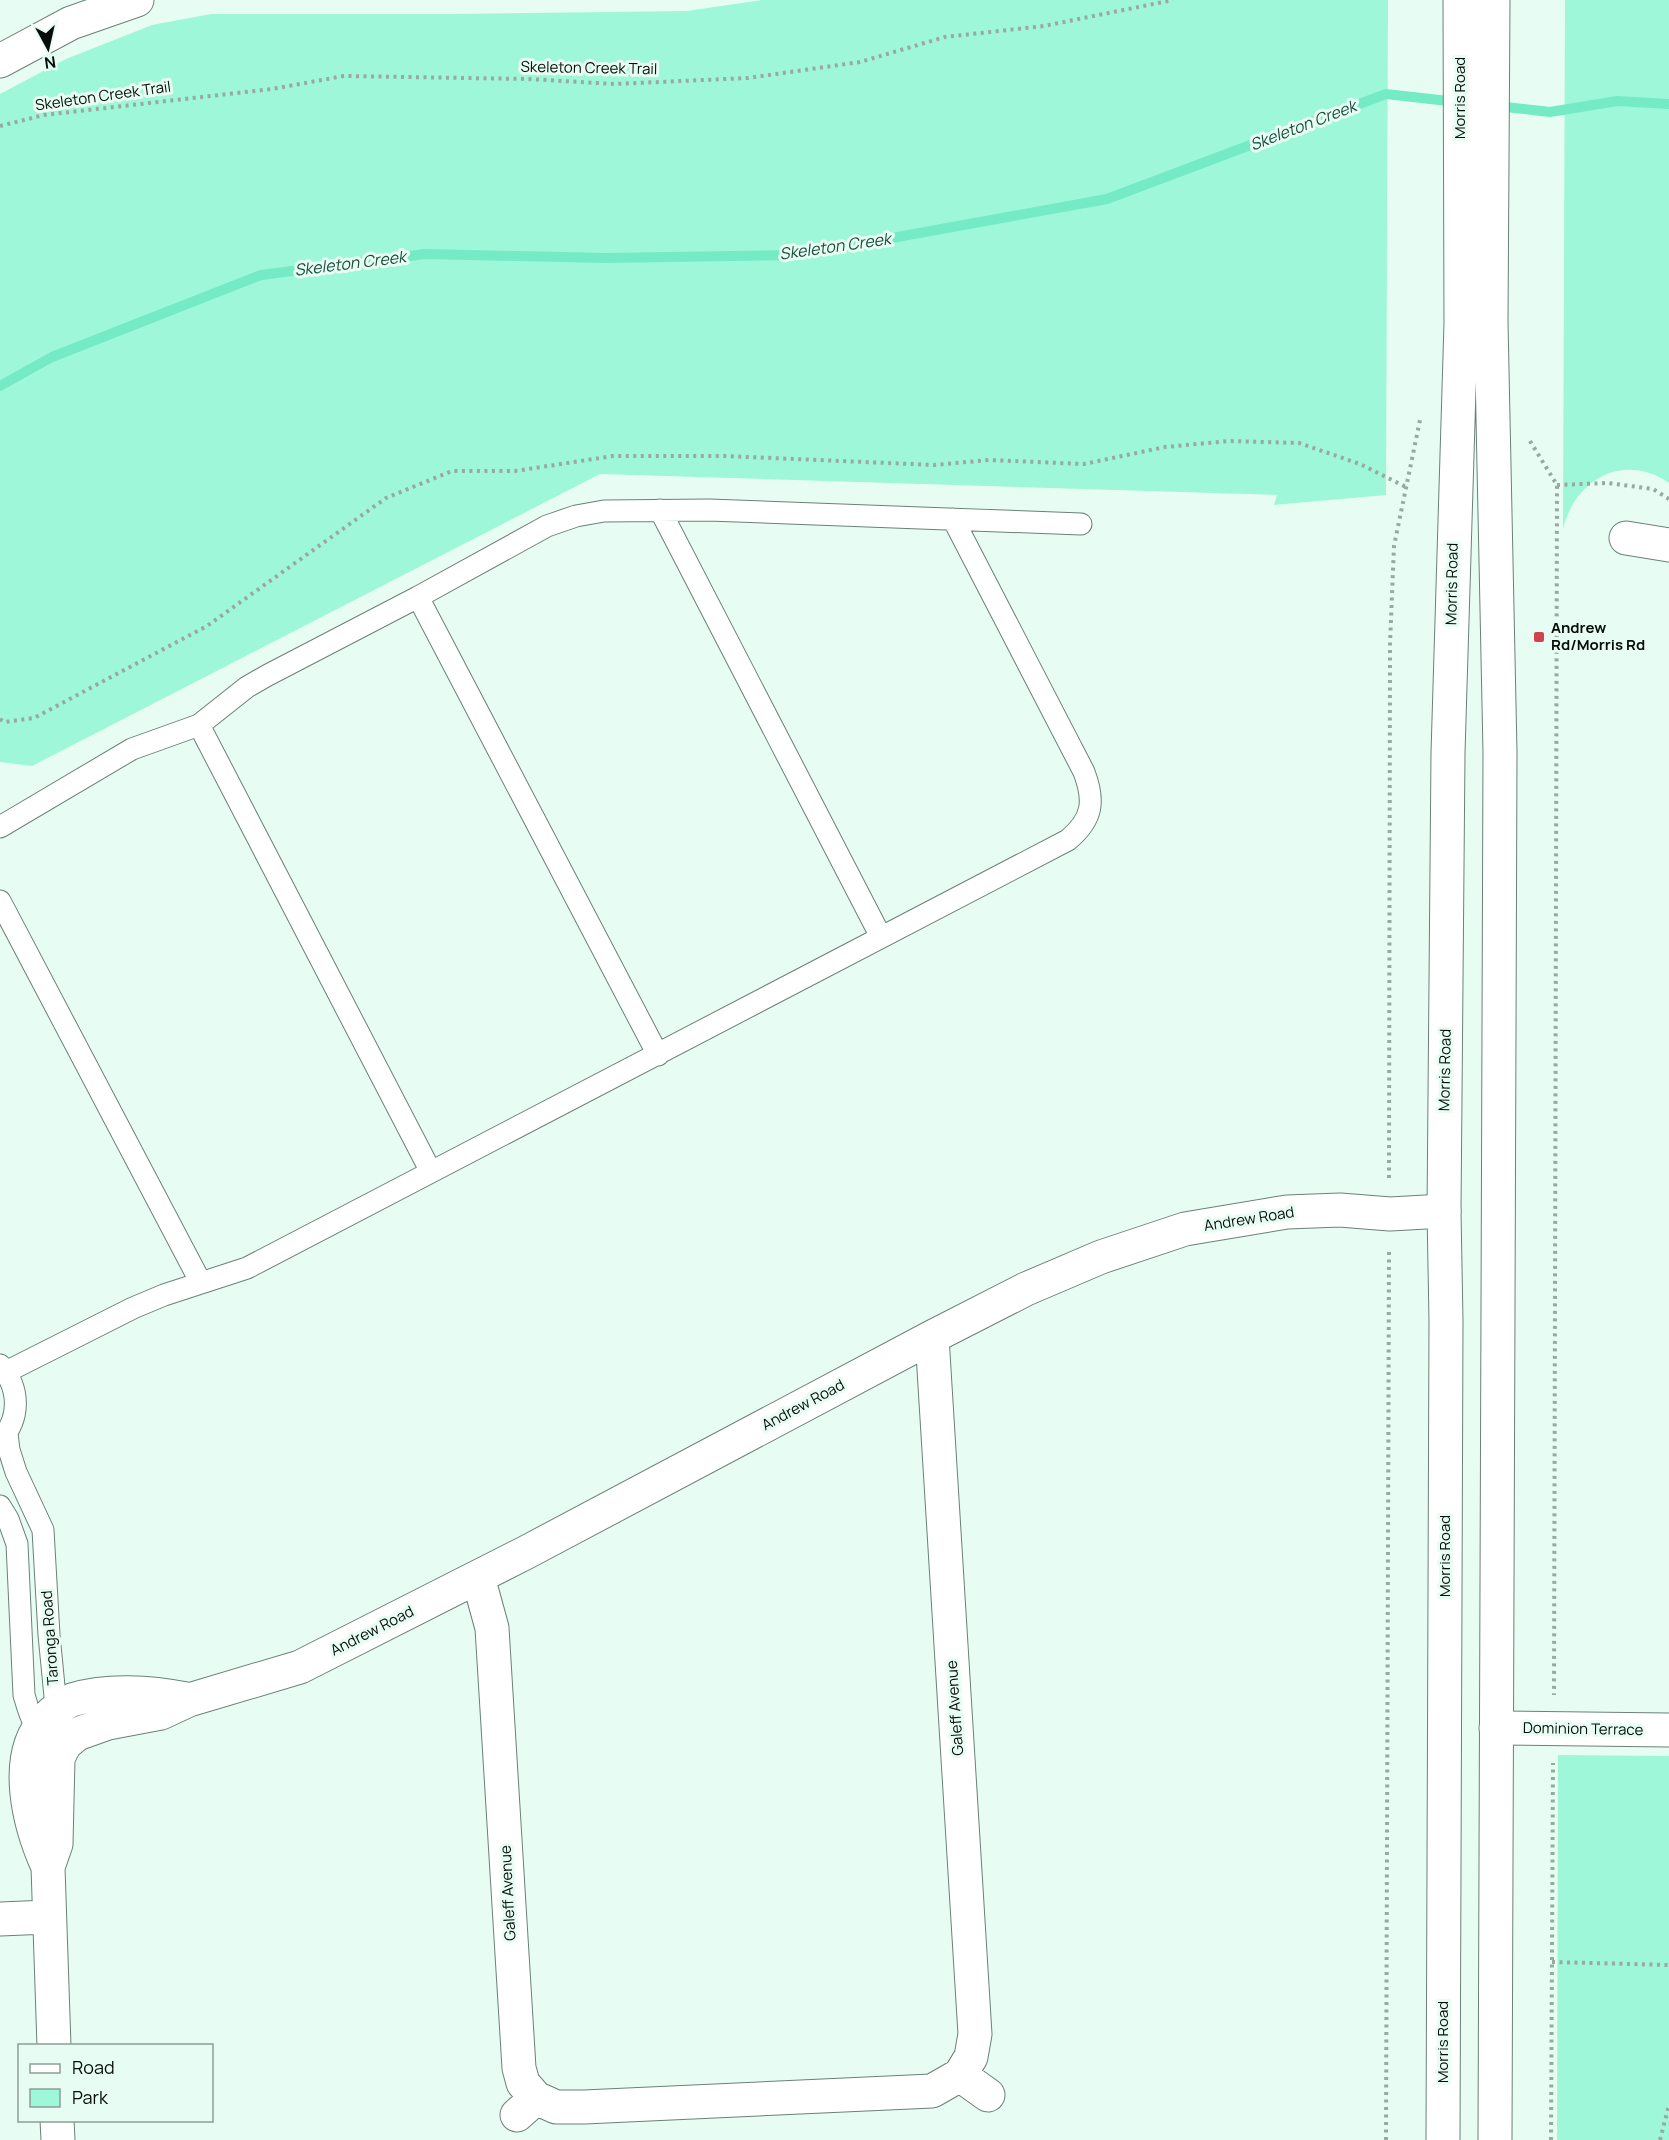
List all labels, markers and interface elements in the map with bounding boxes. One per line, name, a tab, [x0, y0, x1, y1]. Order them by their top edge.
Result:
north arrow	[18, 18, 78, 78]
text: N	[43, 51, 57, 75]
street label: Skeleton Creek Trail	[520, 56, 658, 79]
street label: Morris Road	[1449, 57, 1470, 139]
street label: Skeleton Creek Trail	[34, 76, 172, 115]
water label: Skeleton Creek	[1247, 94, 1361, 155]
water label: Skeleton Creek	[778, 227, 894, 265]
water label: Skeleton Creek	[293, 245, 409, 281]
street label: Morris Road	[1440, 543, 1463, 625]
place label: Andrew Rd/Morris Rd	[1551, 617, 1645, 655]
marker: Andrew Rd/Morris Rd	[1532, 630, 1546, 644]
street label: Morris Road	[1433, 1029, 1456, 1111]
street label: Andrew Road	[1202, 1201, 1296, 1236]
street label: Andrew Road	[758, 1374, 848, 1435]
street label: Morris Road	[1434, 1515, 1455, 1597]
street label: Taronga Road	[36, 1590, 63, 1686]
street label: Andrew Road	[326, 1601, 417, 1661]
street label: Galeff Avenue	[941, 1659, 968, 1756]
street label: Dominion Terrace	[1523, 1717, 1644, 1740]
street label: Galeff Avenue	[495, 1845, 520, 1941]
street label: Morris Road	[1432, 2001, 1453, 2083]
legend	[18, 2044, 213, 2122]
text: Road	[72, 2055, 115, 2079]
text: Park	[72, 2085, 109, 2109]

